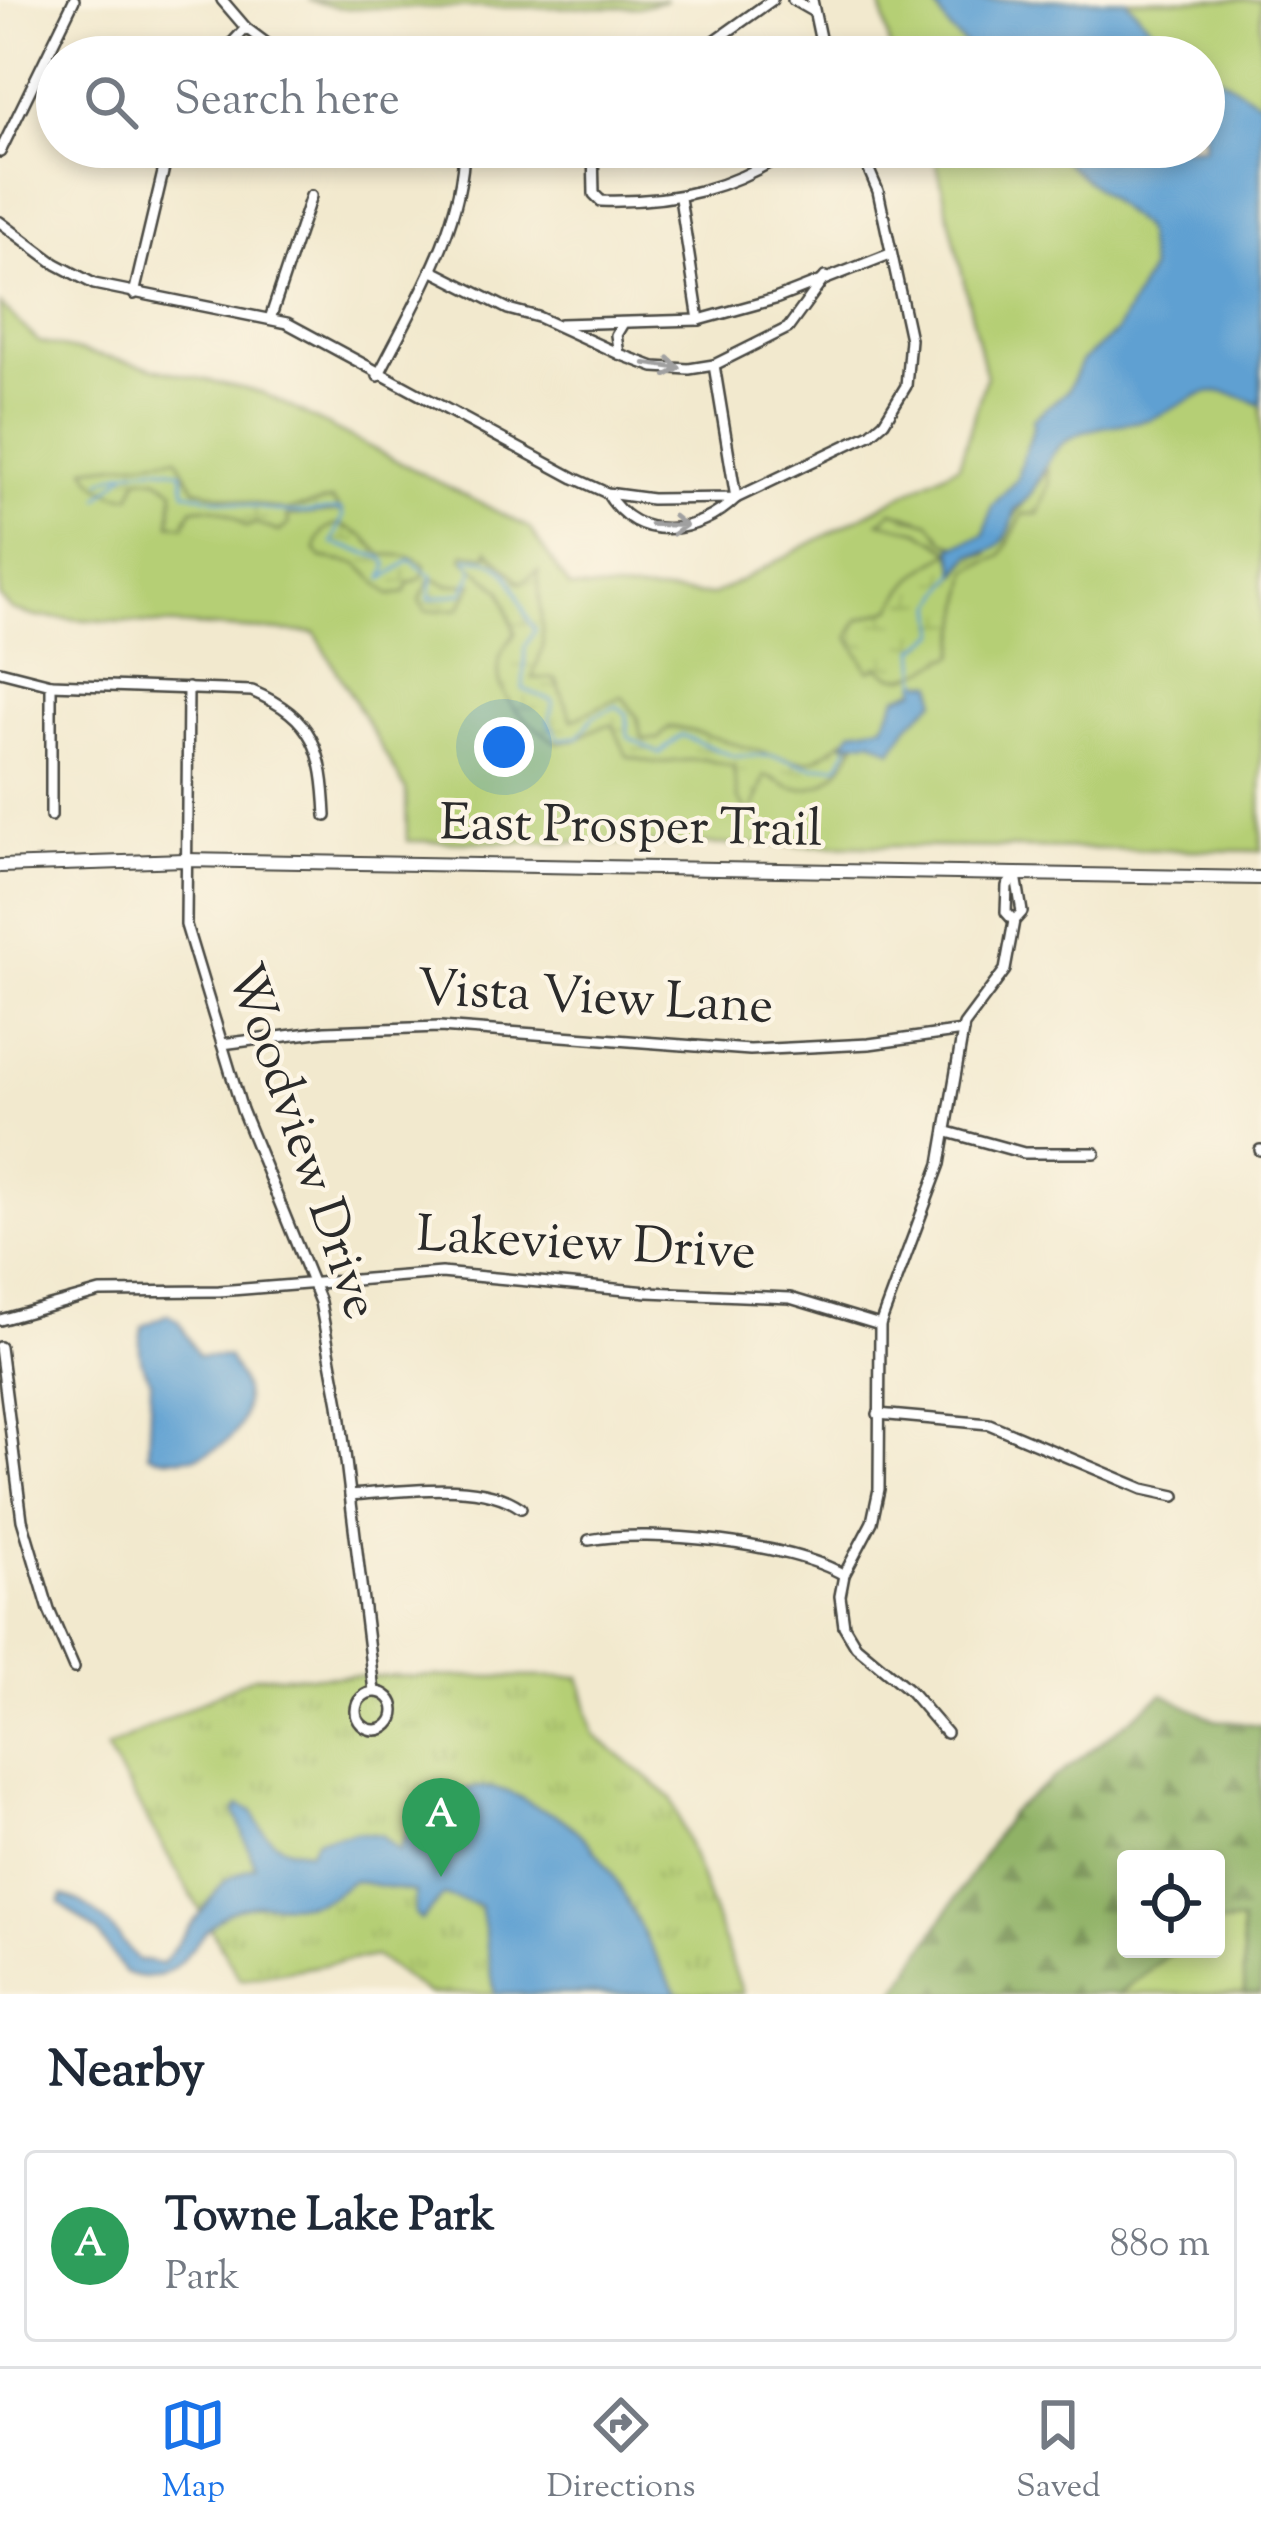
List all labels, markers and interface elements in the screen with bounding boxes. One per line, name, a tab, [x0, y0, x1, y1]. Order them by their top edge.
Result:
search box	[36, 36, 1225, 168]
icon: search	[78, 69, 144, 135]
text: Search here	[174, 70, 400, 135]
one-way arrow	[643, 355, 682, 378]
one-way arrow	[649, 514, 688, 537]
your location	[474, 717, 534, 777]
street label: East Prosper Trail	[439, 789, 823, 869]
street label: Vista View Lane	[415, 954, 775, 1046]
street label: Woodview Drive	[205, 955, 395, 1329]
street label: Lakeview Drive	[414, 1201, 758, 1291]
pin: A	[402, 1778, 480, 1877]
map controls	[1117, 1850, 1225, 1958]
button: locate	[1117, 1850, 1225, 1958]
text: Nearby	[48, 2036, 205, 2109]
text: Towne Lake Park	[165, 2186, 495, 2251]
text: A	[74, 2218, 106, 2274]
text: 880 m	[1110, 2218, 1210, 2274]
text: Park	[165, 2251, 240, 2307]
tab: Map	[160, 2392, 226, 2512]
tab: Directions	[547, 2392, 696, 2512]
tab: Saved	[1016, 2392, 1101, 2512]

